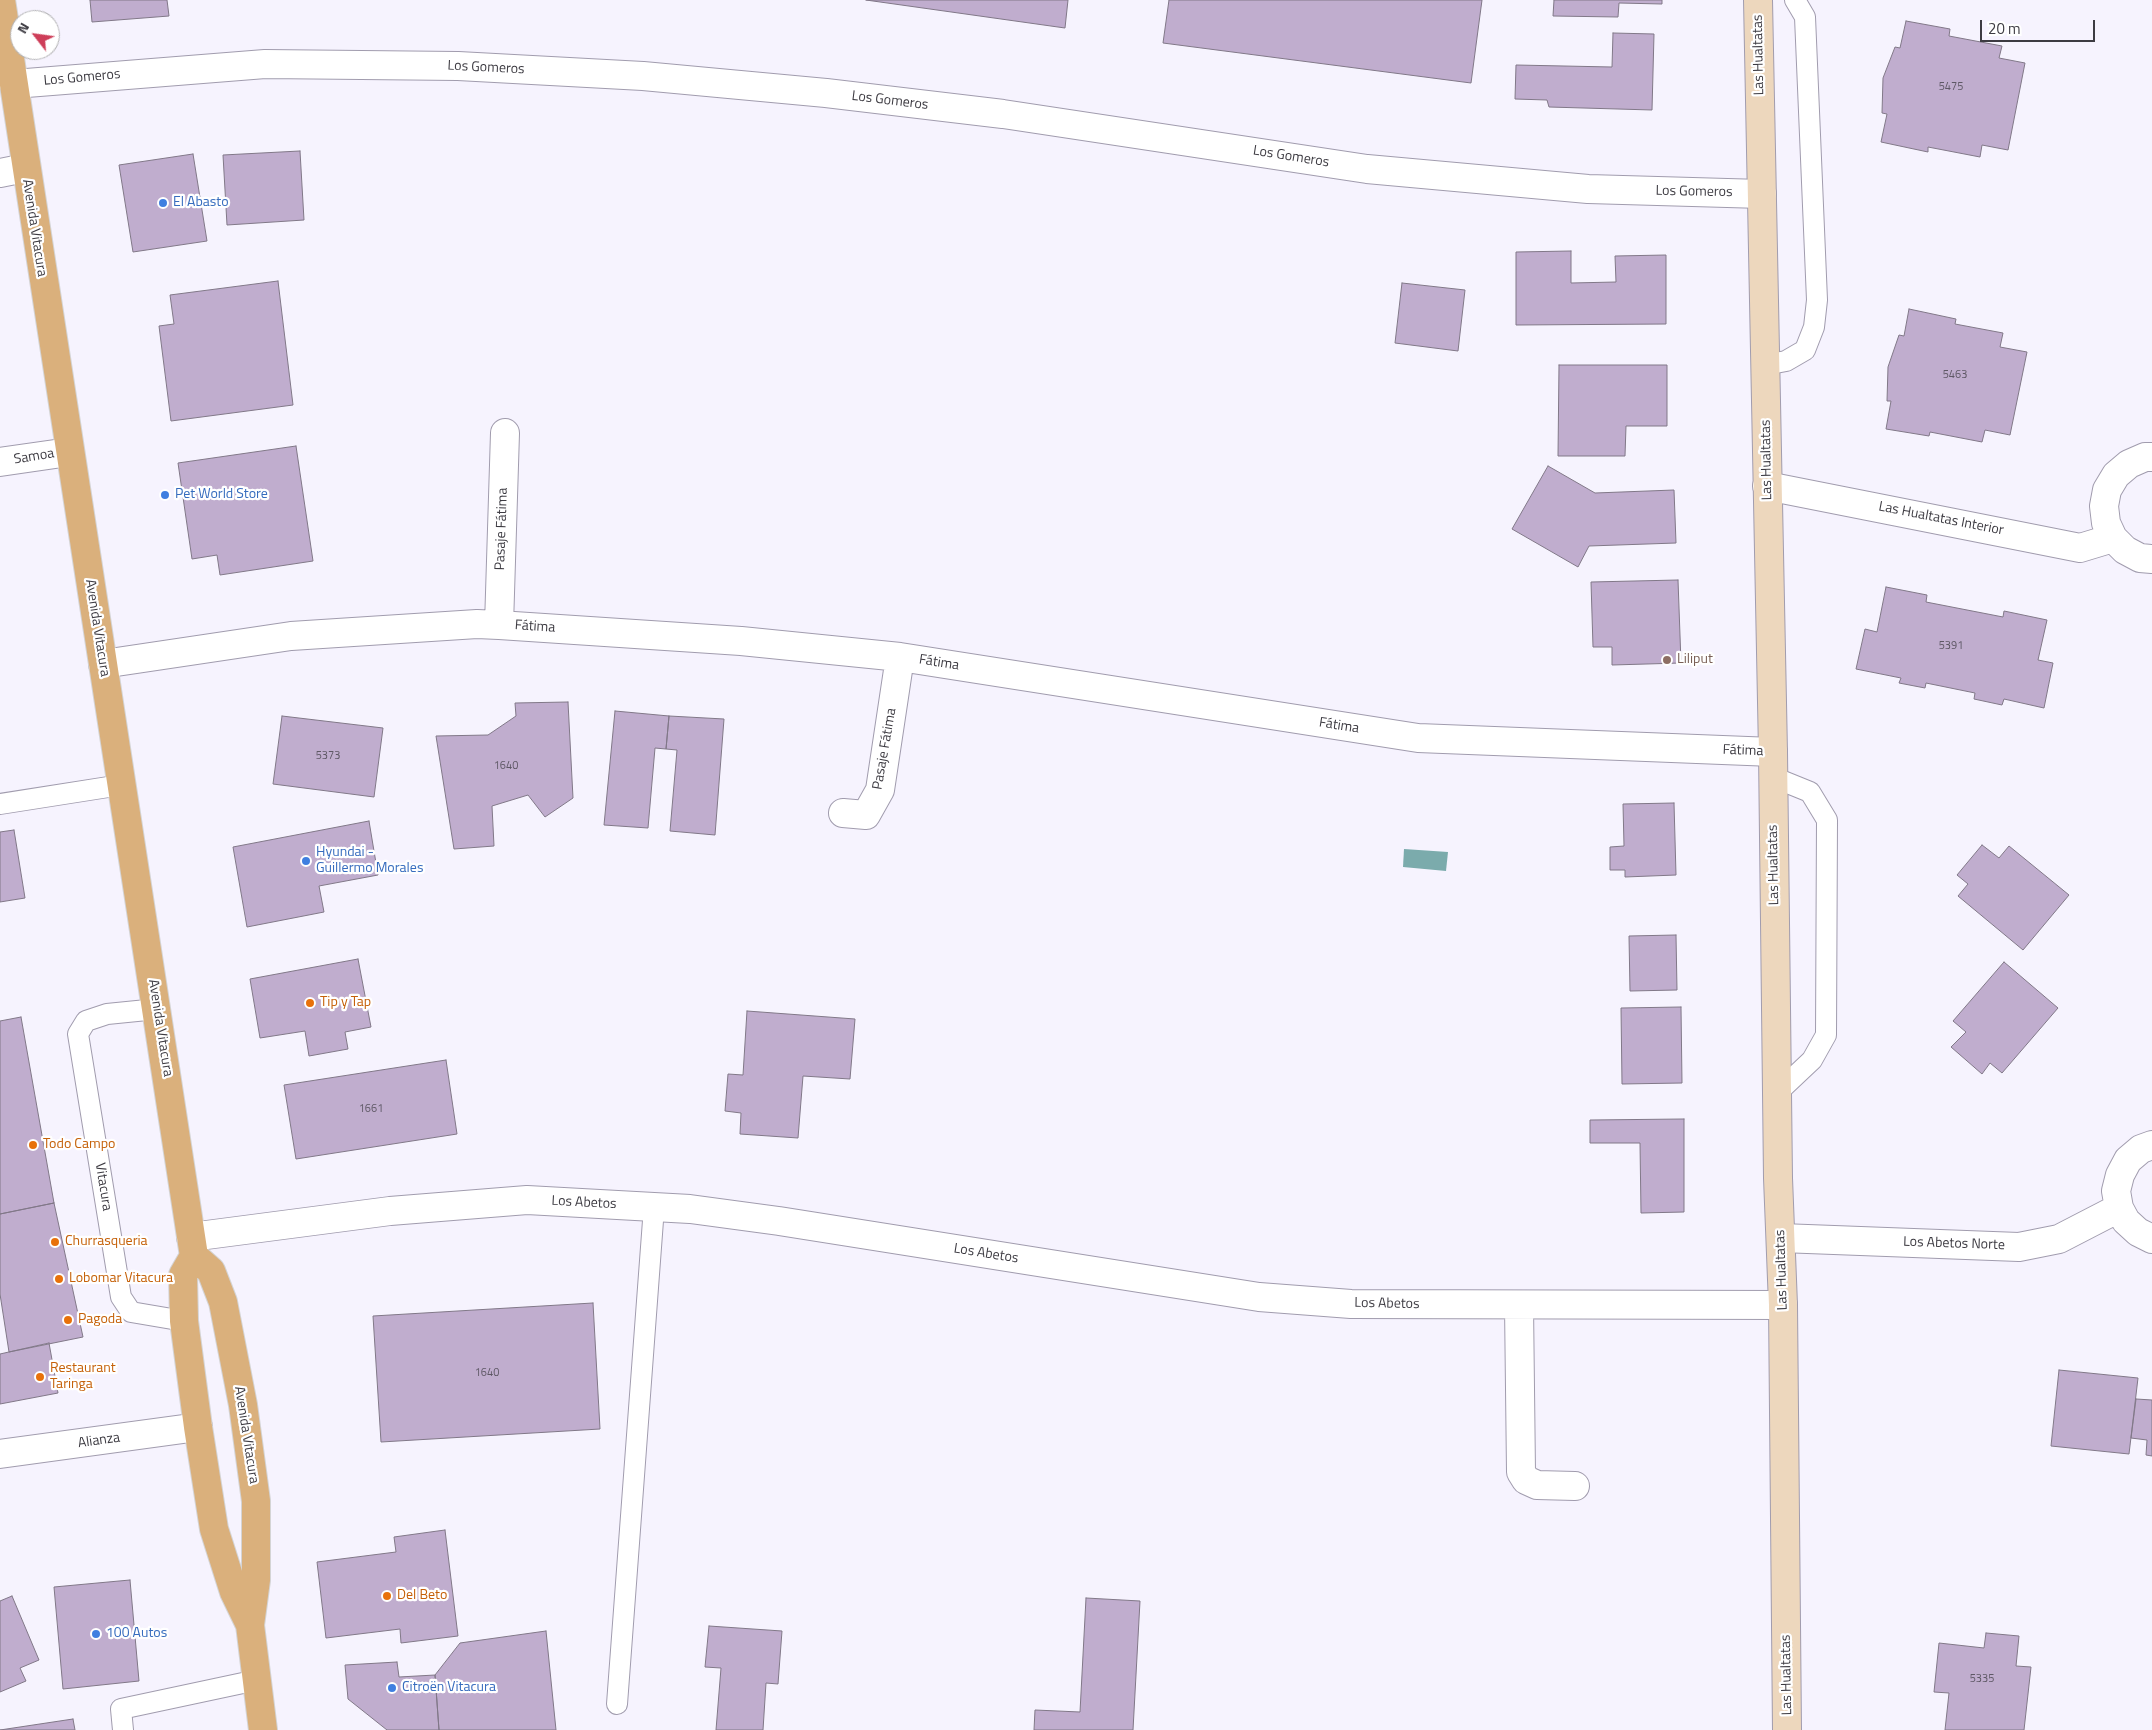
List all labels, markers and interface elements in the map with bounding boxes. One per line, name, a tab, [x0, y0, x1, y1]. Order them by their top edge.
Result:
north arrow	[10, 10, 60, 60]
scale bar	[1982, 10, 2097, 42]
street label: Las Hualtatas	[1750, 14, 1768, 96]
text: 20 m	[1988, 17, 2021, 40]
text: N	[11, 18, 34, 37]
street label: Los Gomeros	[447, 58, 525, 78]
street label: Los Gomeros	[43, 66, 121, 90]
house number: 5475	[1939, 80, 1963, 94]
street label: Los Gomeros	[851, 88, 929, 114]
street label: Los Gomeros	[1252, 143, 1330, 171]
street label: Avenida Vitacura	[18, 178, 50, 278]
street label: Los Gomeros	[1655, 183, 1733, 201]
place label: El Abasto	[173, 195, 229, 211]
marker: El Abasto	[157, 197, 169, 209]
house number: 5463	[1943, 368, 1967, 382]
street label: Las Hualtatas	[1758, 419, 1776, 501]
street label: Samoa	[13, 446, 55, 468]
place label: Pet World Store	[175, 487, 268, 503]
street label: Pasaje Fátima	[492, 487, 512, 571]
marker: Pet World Store	[159, 489, 171, 501]
street label: Las Hualtatas Interior	[1877, 499, 2005, 539]
street label: Avenida Vitacura	[81, 578, 113, 678]
street label: Fátima	[514, 617, 556, 637]
house number: 5391	[1939, 639, 1963, 653]
street label: Fátima	[918, 652, 960, 674]
place label: Liliput	[1677, 652, 1713, 668]
marker: Liliput	[1661, 654, 1673, 666]
street label: Pasaje Fátima	[870, 707, 900, 791]
street label: Fátima	[1318, 715, 1360, 737]
street label: Fátima	[1722, 742, 1764, 760]
house number: 5373	[316, 749, 340, 763]
house number: 1640	[494, 759, 518, 773]
street label: Las Hualtatas	[1765, 824, 1783, 906]
place label: Hyundai - Guillermo Morales	[316, 845, 423, 878]
marker: Hyundai - Guillermo Morales	[300, 855, 312, 867]
street label: Avenida Vitacura	[144, 978, 176, 1078]
place label: Tip y Tap	[320, 995, 371, 1011]
marker: Tip y Tap	[304, 997, 316, 1009]
house number: 1661	[359, 1102, 383, 1116]
place label: Todo Campo	[43, 1137, 115, 1153]
marker: Todo Campo	[27, 1139, 39, 1151]
street label: Vitacura	[91, 1162, 115, 1212]
street label: Los Abetos	[551, 1193, 617, 1213]
street label: Las Hualtatas	[1772, 1229, 1792, 1311]
place label: Churrasqueria	[65, 1234, 148, 1250]
street label: Los Abetos Norte	[1903, 1234, 2005, 1254]
marker: Churrasqueria	[49, 1236, 61, 1248]
street label: Los Abetos	[953, 1241, 1019, 1267]
place label: Lobomar Vitacura	[69, 1271, 173, 1287]
marker: Lobomar Vitacura	[53, 1273, 65, 1285]
street label: Los Abetos	[1354, 1295, 1420, 1313]
place label: Pagoda	[78, 1312, 122, 1328]
marker: Pagoda	[62, 1314, 74, 1326]
place label: Restaurant Taringa	[50, 1361, 116, 1394]
house number: 1640	[475, 1366, 499, 1380]
marker: Restaurant Taringa	[34, 1371, 46, 1383]
street label: Avenida Vitacura	[230, 1385, 262, 1485]
street label: Alianza	[77, 1430, 121, 1452]
place label: Del Beto	[397, 1588, 447, 1604]
marker: Del Beto	[381, 1590, 393, 1602]
place label: 100 Autos	[106, 1626, 167, 1642]
marker: 100 Autos	[90, 1628, 102, 1640]
street label: Las Hualtatas	[1778, 1634, 1796, 1716]
house number: 5335	[1970, 1672, 1994, 1686]
place label: Citroën Vitacura	[402, 1680, 496, 1696]
marker: Citroën Vitacura	[386, 1682, 398, 1694]

